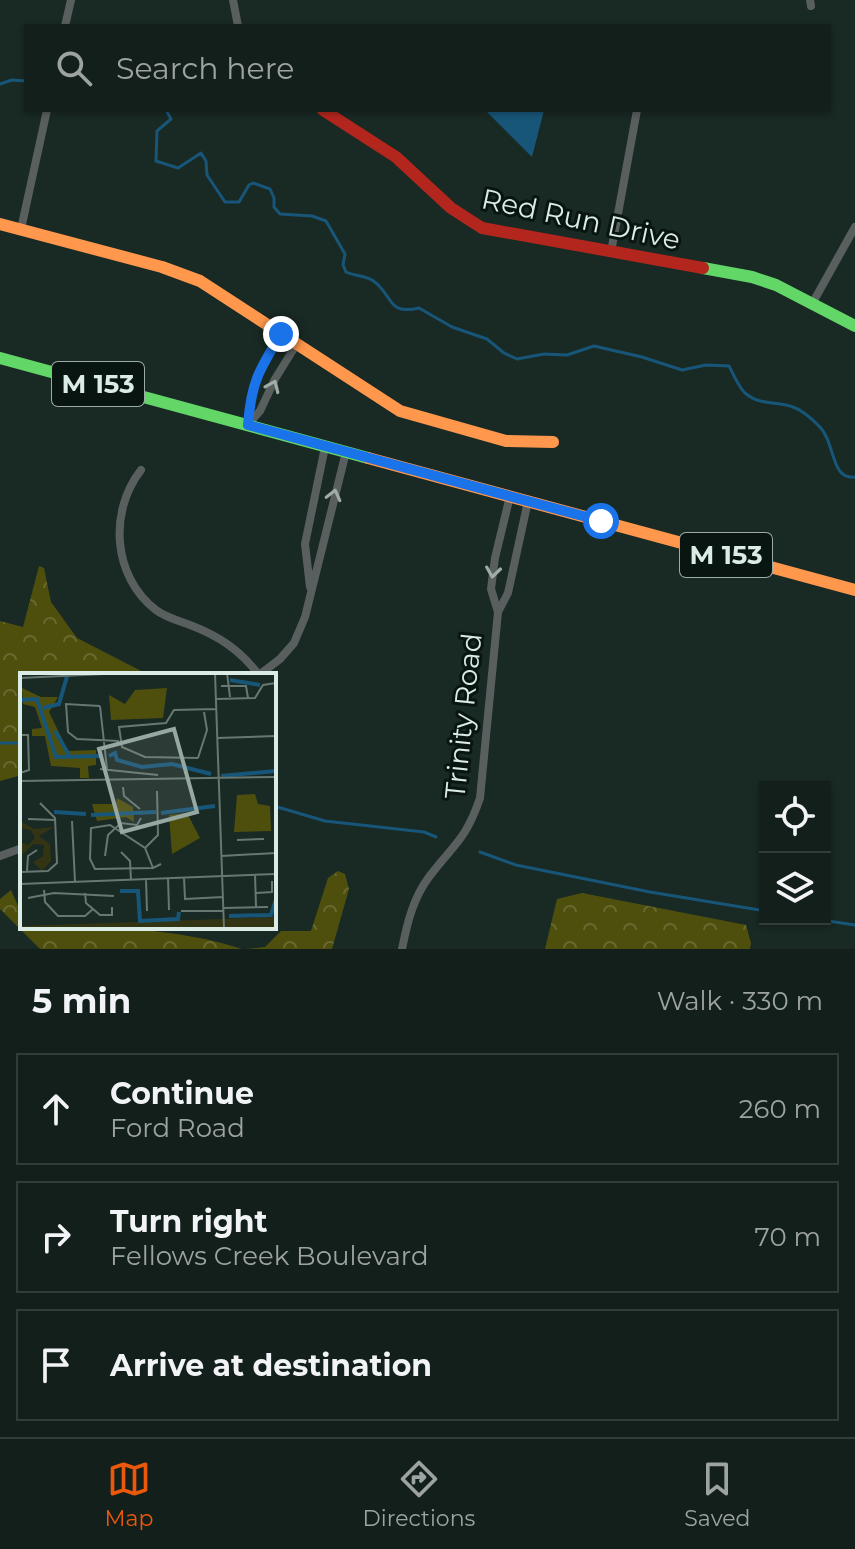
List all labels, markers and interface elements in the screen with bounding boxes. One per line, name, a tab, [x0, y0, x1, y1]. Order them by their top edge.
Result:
search box	[24, 24, 831, 112]
icon: search	[52, 46, 96, 90]
text: Search here	[116, 50, 294, 87]
street label: Red Run Drive	[479, 181, 683, 257]
route end	[263, 316, 299, 352]
road number: M 153	[52, 362, 144, 406]
one-way arrow	[263, 379, 279, 394]
one-way arrow	[325, 489, 342, 503]
route start	[583, 503, 619, 539]
road number: M 153	[680, 533, 772, 577]
one-way arrow	[485, 566, 502, 579]
street label: Trinity Road	[437, 631, 489, 801]
inset map	[20, 673, 276, 929]
map controls	[759, 781, 831, 925]
button: locate	[759, 781, 831, 853]
button: layers	[759, 853, 831, 925]
text: 5 min	[32, 980, 131, 1022]
text: Walk · 330 m	[657, 985, 823, 1017]
text: Continue	[110, 1075, 254, 1112]
icon: ahead	[34, 1087, 78, 1131]
text: 260 m	[739, 1093, 821, 1125]
text: Ford Road	[110, 1112, 245, 1144]
text: Turn right	[110, 1203, 267, 1240]
icon: right	[34, 1215, 78, 1259]
text: 70 m	[755, 1221, 821, 1253]
text: Fellows Creek Boulevard	[110, 1240, 429, 1272]
icon: arrive	[34, 1343, 78, 1387]
text: Arrive at destination	[110, 1347, 432, 1384]
tab: Map	[105, 1457, 153, 1532]
tab: Directions	[363, 1457, 475, 1532]
tab: Saved	[684, 1457, 750, 1532]

